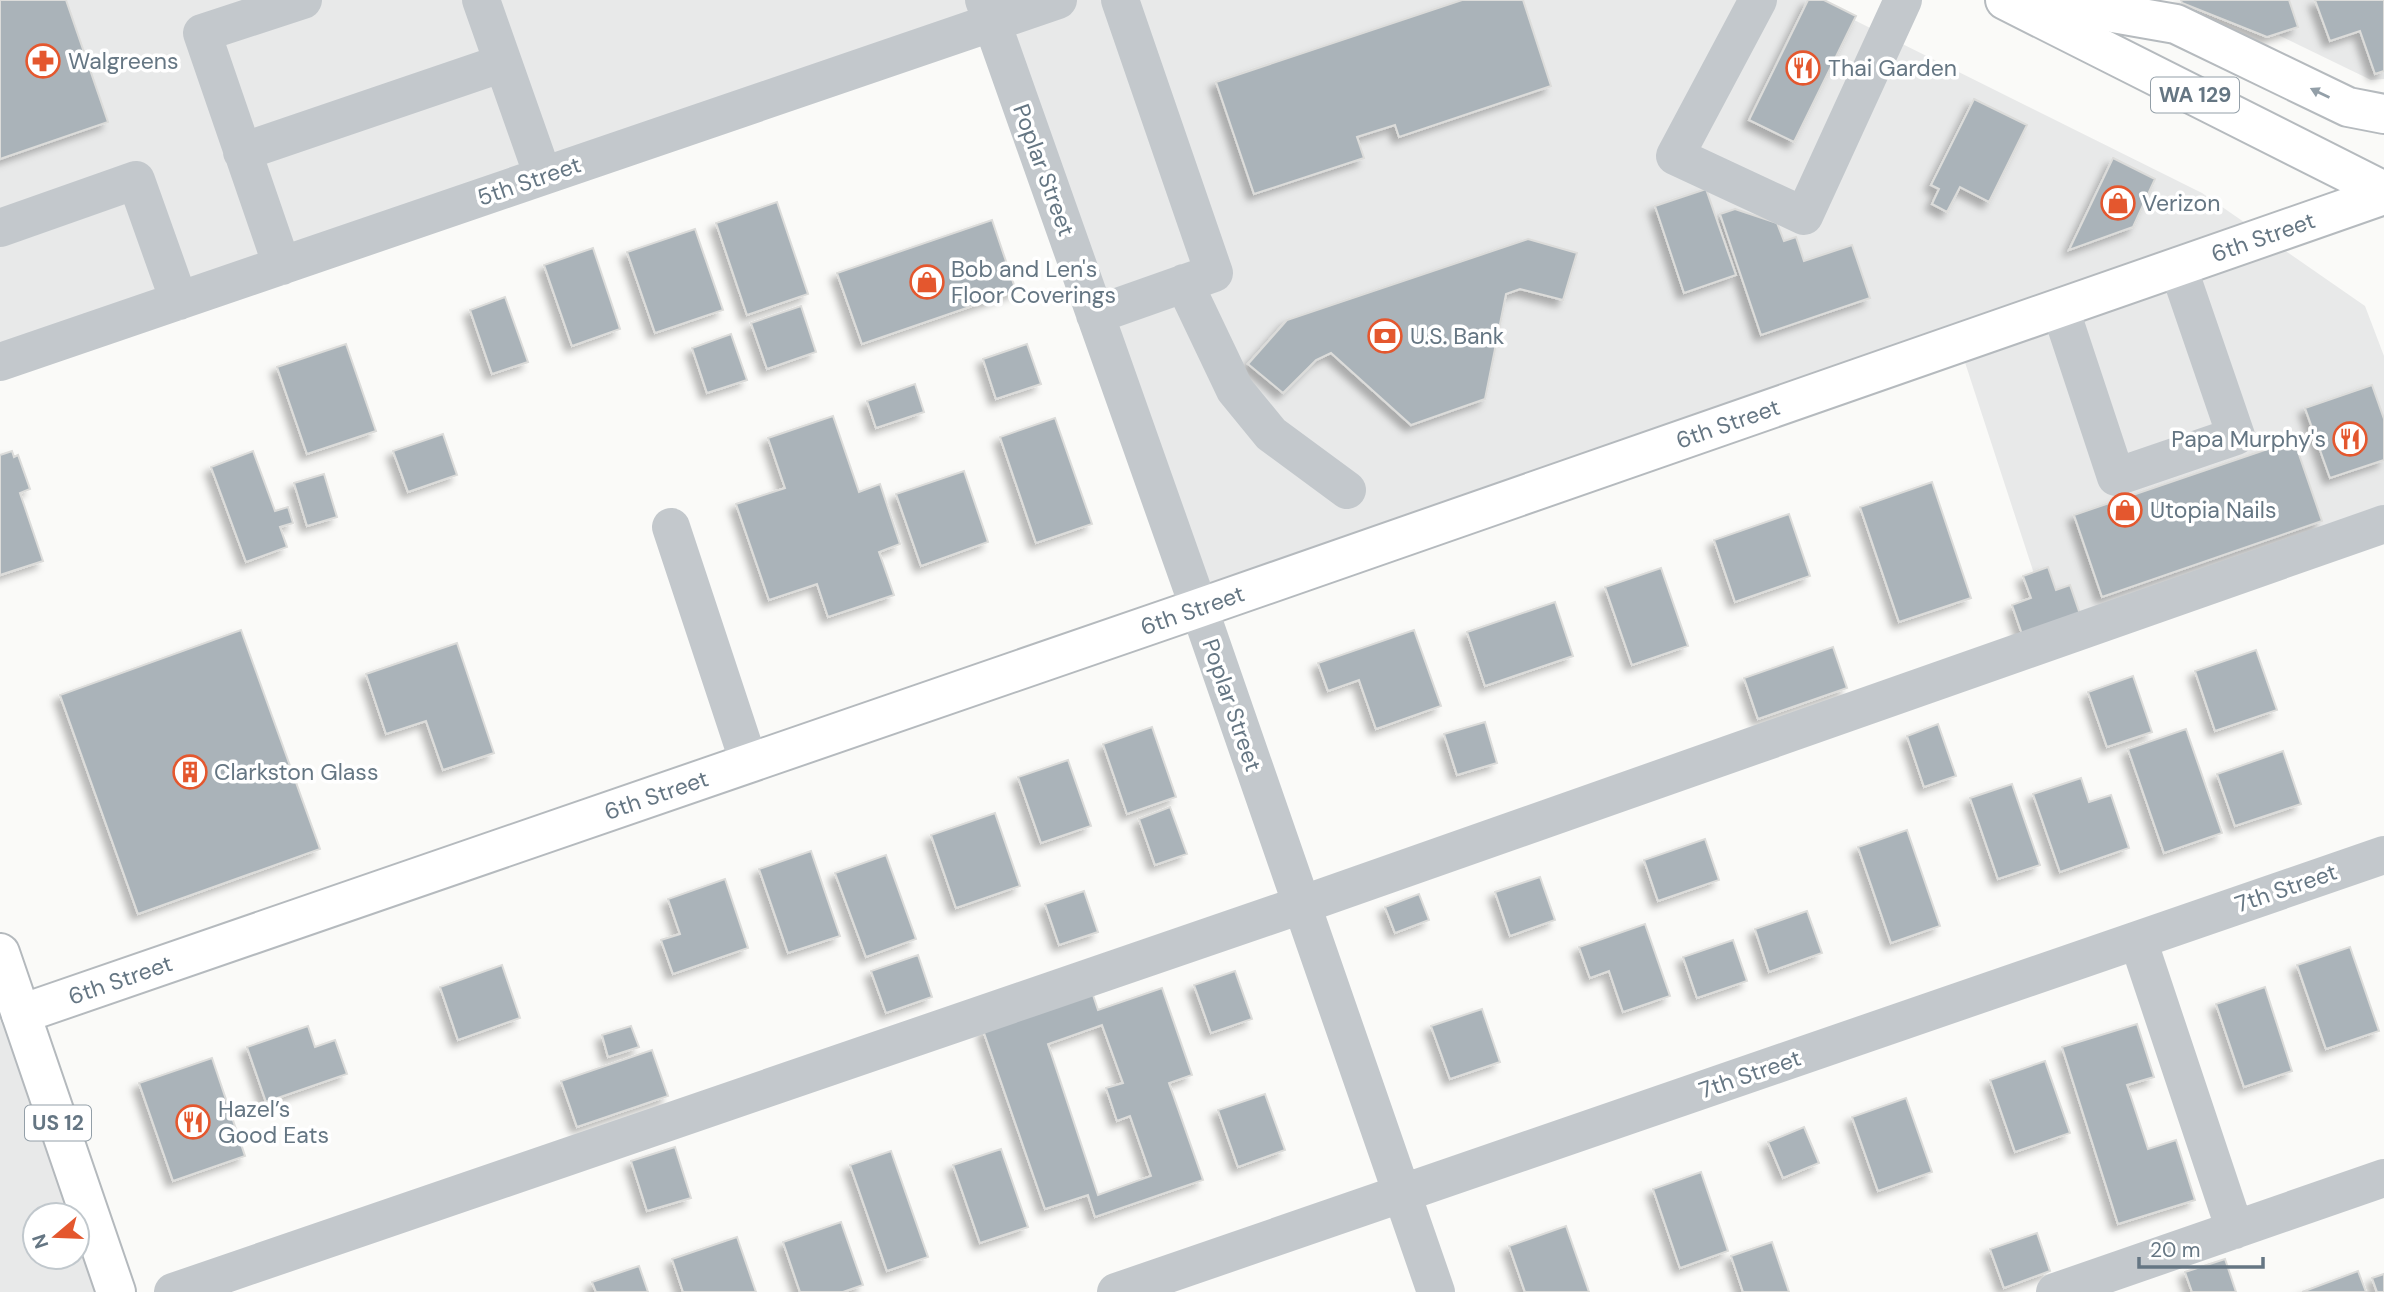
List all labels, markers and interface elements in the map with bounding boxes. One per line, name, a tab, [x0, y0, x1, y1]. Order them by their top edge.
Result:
pharmacy icon: Walgreens	[24, 42, 62, 80]
place label: Walgreens	[68, 46, 179, 76]
restaurant icon: Thai Garden	[1784, 49, 1822, 87]
place label: Thai Garden	[1828, 53, 1957, 83]
road number: WA 129	[2151, 78, 2239, 112]
one-way arrow	[2310, 87, 2330, 99]
street label: Poplar Street	[1006, 100, 1082, 240]
street label: 5th Street	[473, 149, 585, 213]
shop icon: Verizon	[2099, 184, 2137, 222]
place label: Verizon	[2142, 188, 2220, 218]
street label: 6th Street	[2207, 205, 2319, 269]
place label: Bob and Len's Floor Coverings	[951, 254, 1116, 310]
shop icon: Bob and Len's Floor Coverings	[908, 263, 946, 301]
bank icon: U.S. Bank	[1366, 317, 1404, 355]
place label: U.S. Bank	[1410, 321, 1505, 351]
street label: 6th Street	[1672, 392, 1784, 456]
restaurant icon: Papa Murphy's	[2331, 420, 2369, 458]
place label: Papa Murphy's	[2171, 424, 2326, 454]
shop icon: Utopia Nails	[2106, 491, 2144, 529]
place label: Utopia Nails	[2150, 495, 2277, 525]
street label: 6th Street	[1136, 578, 1248, 642]
street label: Poplar Street	[1195, 635, 1269, 775]
building icon: Clarkston Glass	[171, 753, 209, 791]
place label: Clarkston Glass	[214, 757, 378, 787]
street label: 6th Street	[600, 763, 712, 827]
street label: 7th Street	[2231, 857, 2341, 919]
street label: 6th Street	[64, 948, 176, 1012]
street label: 7th Street	[1695, 1043, 1805, 1105]
place label: Hazel’s Good Eats	[218, 1094, 329, 1150]
restaurant icon: Hazel’s Good Eats	[174, 1103, 212, 1141]
road number: US 12	[25, 1106, 91, 1140]
north arrow	[21, 1201, 91, 1271]
scale bar	[2139, 1226, 2263, 1270]
text: N	[26, 1231, 54, 1252]
text: 20 m	[2150, 1236, 2201, 1264]

